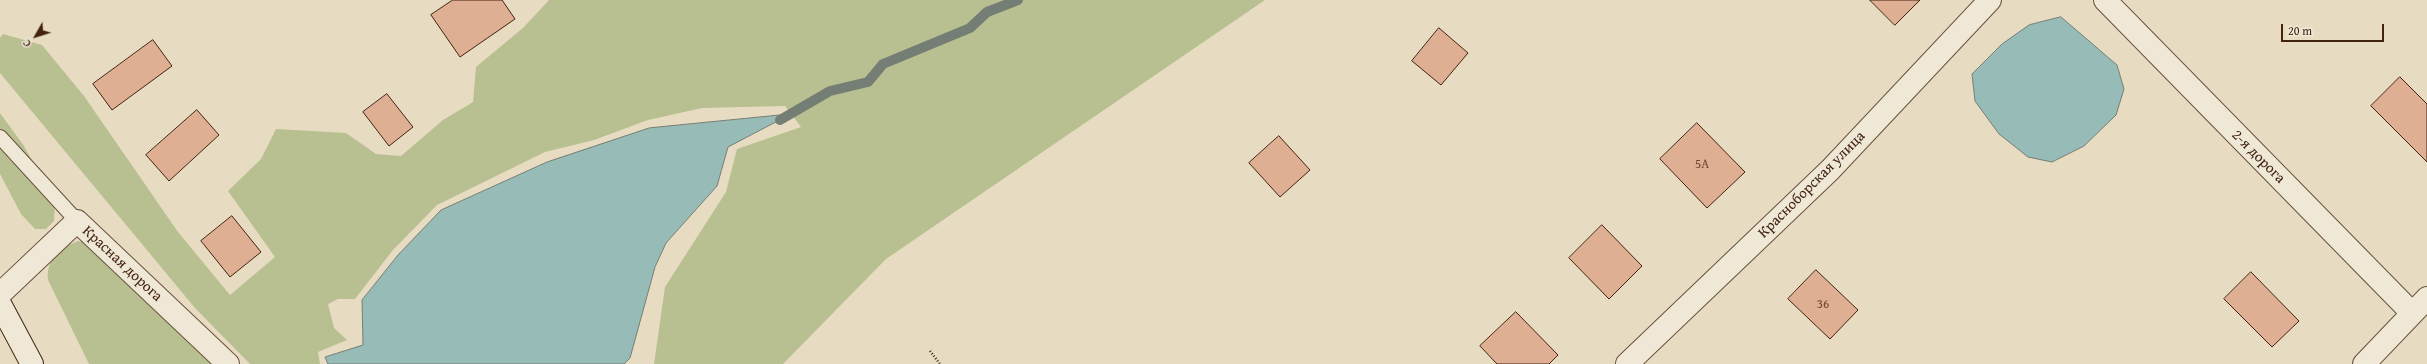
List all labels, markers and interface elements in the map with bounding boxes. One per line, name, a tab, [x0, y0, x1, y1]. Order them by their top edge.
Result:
north arrow	[16, 16, 56, 56]
scale bar	[2283, 16, 2386, 42]
text: 20 m	[2288, 22, 2312, 39]
text: С	[19, 36, 35, 51]
street label: 2-я дорога	[2227, 126, 2289, 188]
street label: Красноборская улица	[1755, 128, 1869, 242]
house number: 5А	[1695, 157, 1709, 173]
street label: Красная дорога	[78, 222, 166, 306]
house number: 36	[1817, 297, 1829, 313]

